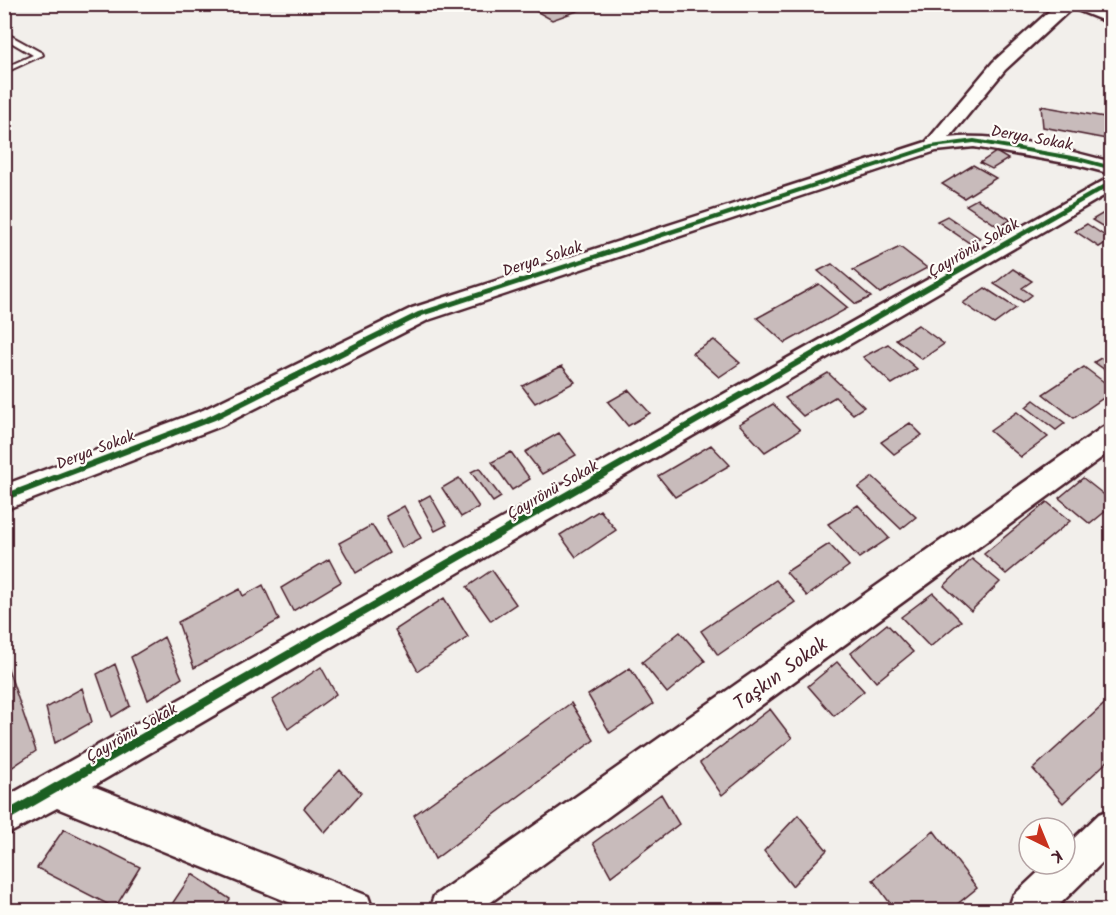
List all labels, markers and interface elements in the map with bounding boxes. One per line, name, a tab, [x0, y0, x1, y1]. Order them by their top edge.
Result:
street label: Derya Sokak	[989, 119, 1075, 158]
street label: Çayırönü Sokak	[923, 212, 1025, 285]
street label: Derya Sokak	[499, 235, 586, 284]
street label: Derya Sokak	[53, 424, 139, 477]
street label: Çayırönü Sokak	[502, 454, 604, 527]
street label: Taşkın Sokak	[727, 629, 835, 720]
street label: Çayırönü Sokak	[81, 697, 183, 770]
north arrow	[1017, 816, 1077, 876]
text: K	[1044, 843, 1068, 869]

